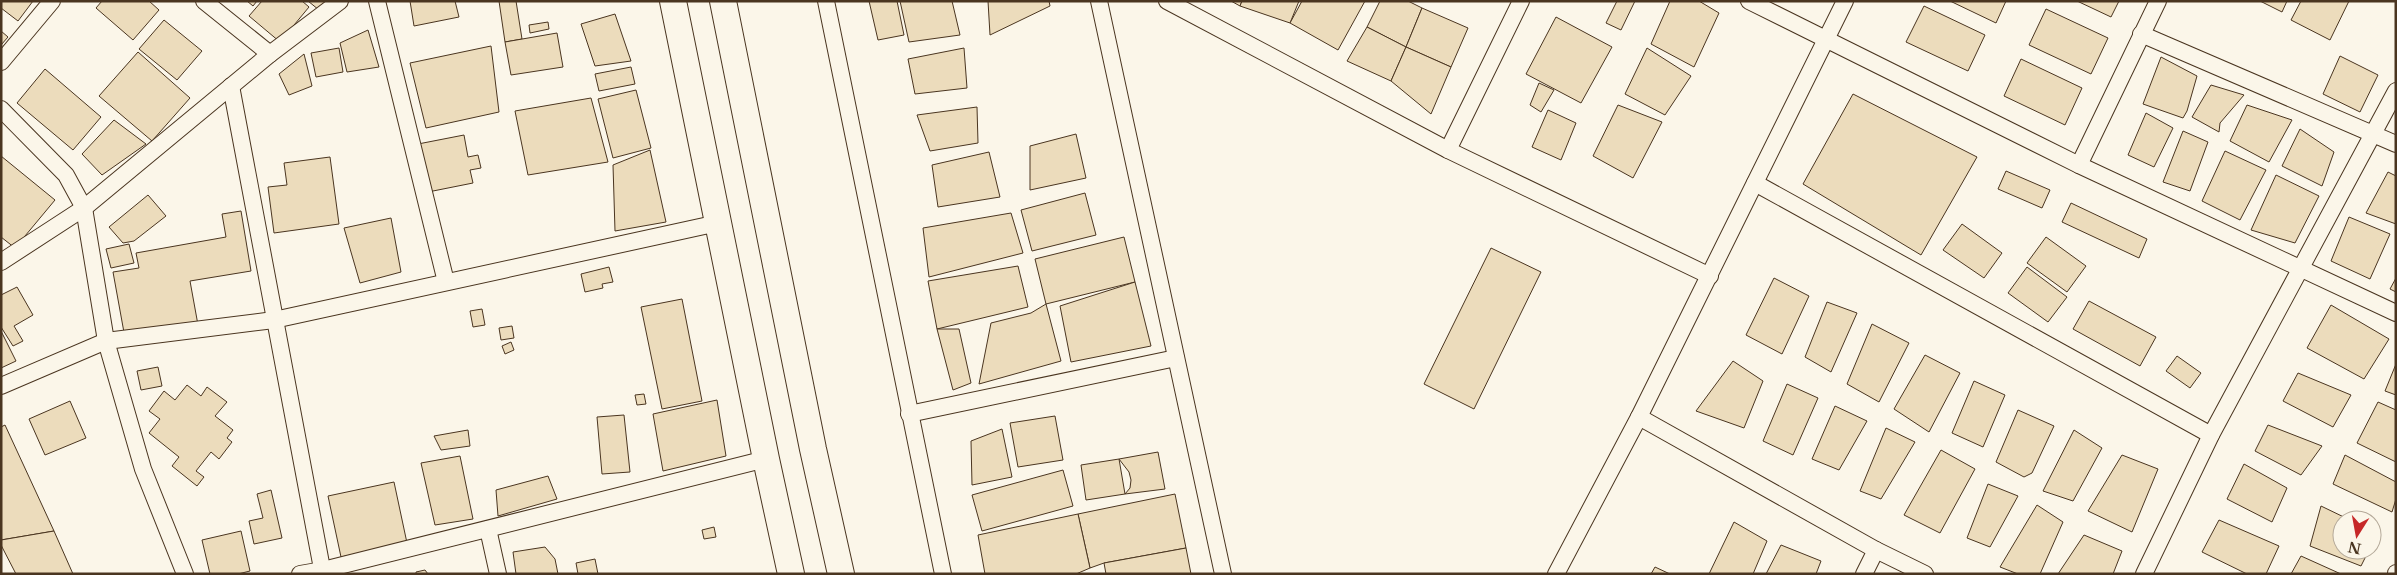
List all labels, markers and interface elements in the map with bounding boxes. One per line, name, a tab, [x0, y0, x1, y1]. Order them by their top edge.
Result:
north arrow	[2332, 510, 2382, 560]
text: N	[2346, 538, 2363, 558]

